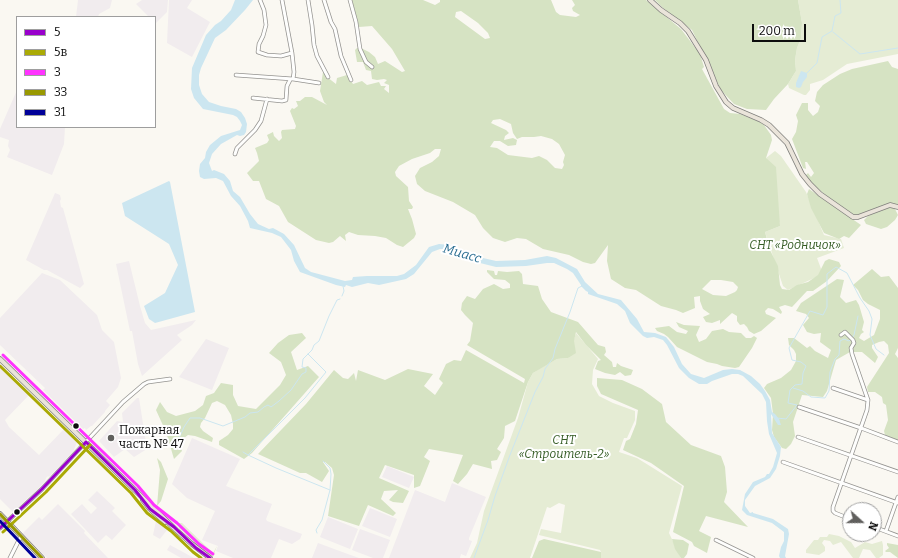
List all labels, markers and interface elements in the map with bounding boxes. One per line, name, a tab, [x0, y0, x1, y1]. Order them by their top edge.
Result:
legend	[16, 16, 156, 128]
scale bar	[754, 16, 808, 42]
text: 200 m	[759, 24, 795, 38]
text: 5	[54, 25, 60, 39]
text: 5в	[54, 45, 67, 59]
text: 3	[54, 65, 61, 79]
text: 33	[54, 85, 67, 99]
text: 31	[54, 105, 66, 119]
park label: СНТ «Родничок»	[749, 239, 841, 253]
water label: Миасс	[441, 241, 483, 267]
unlabelled marker	[71, 421, 81, 431]
place label: Пожарная часть № 47	[119, 424, 184, 452]
marker: Пожарная часть № 47	[106, 433, 116, 443]
park label: СНТ «Строитель-2»	[519, 434, 609, 462]
north arrow	[842, 502, 882, 542]
unlabelled marker	[12, 507, 22, 517]
text: N	[865, 520, 880, 532]

